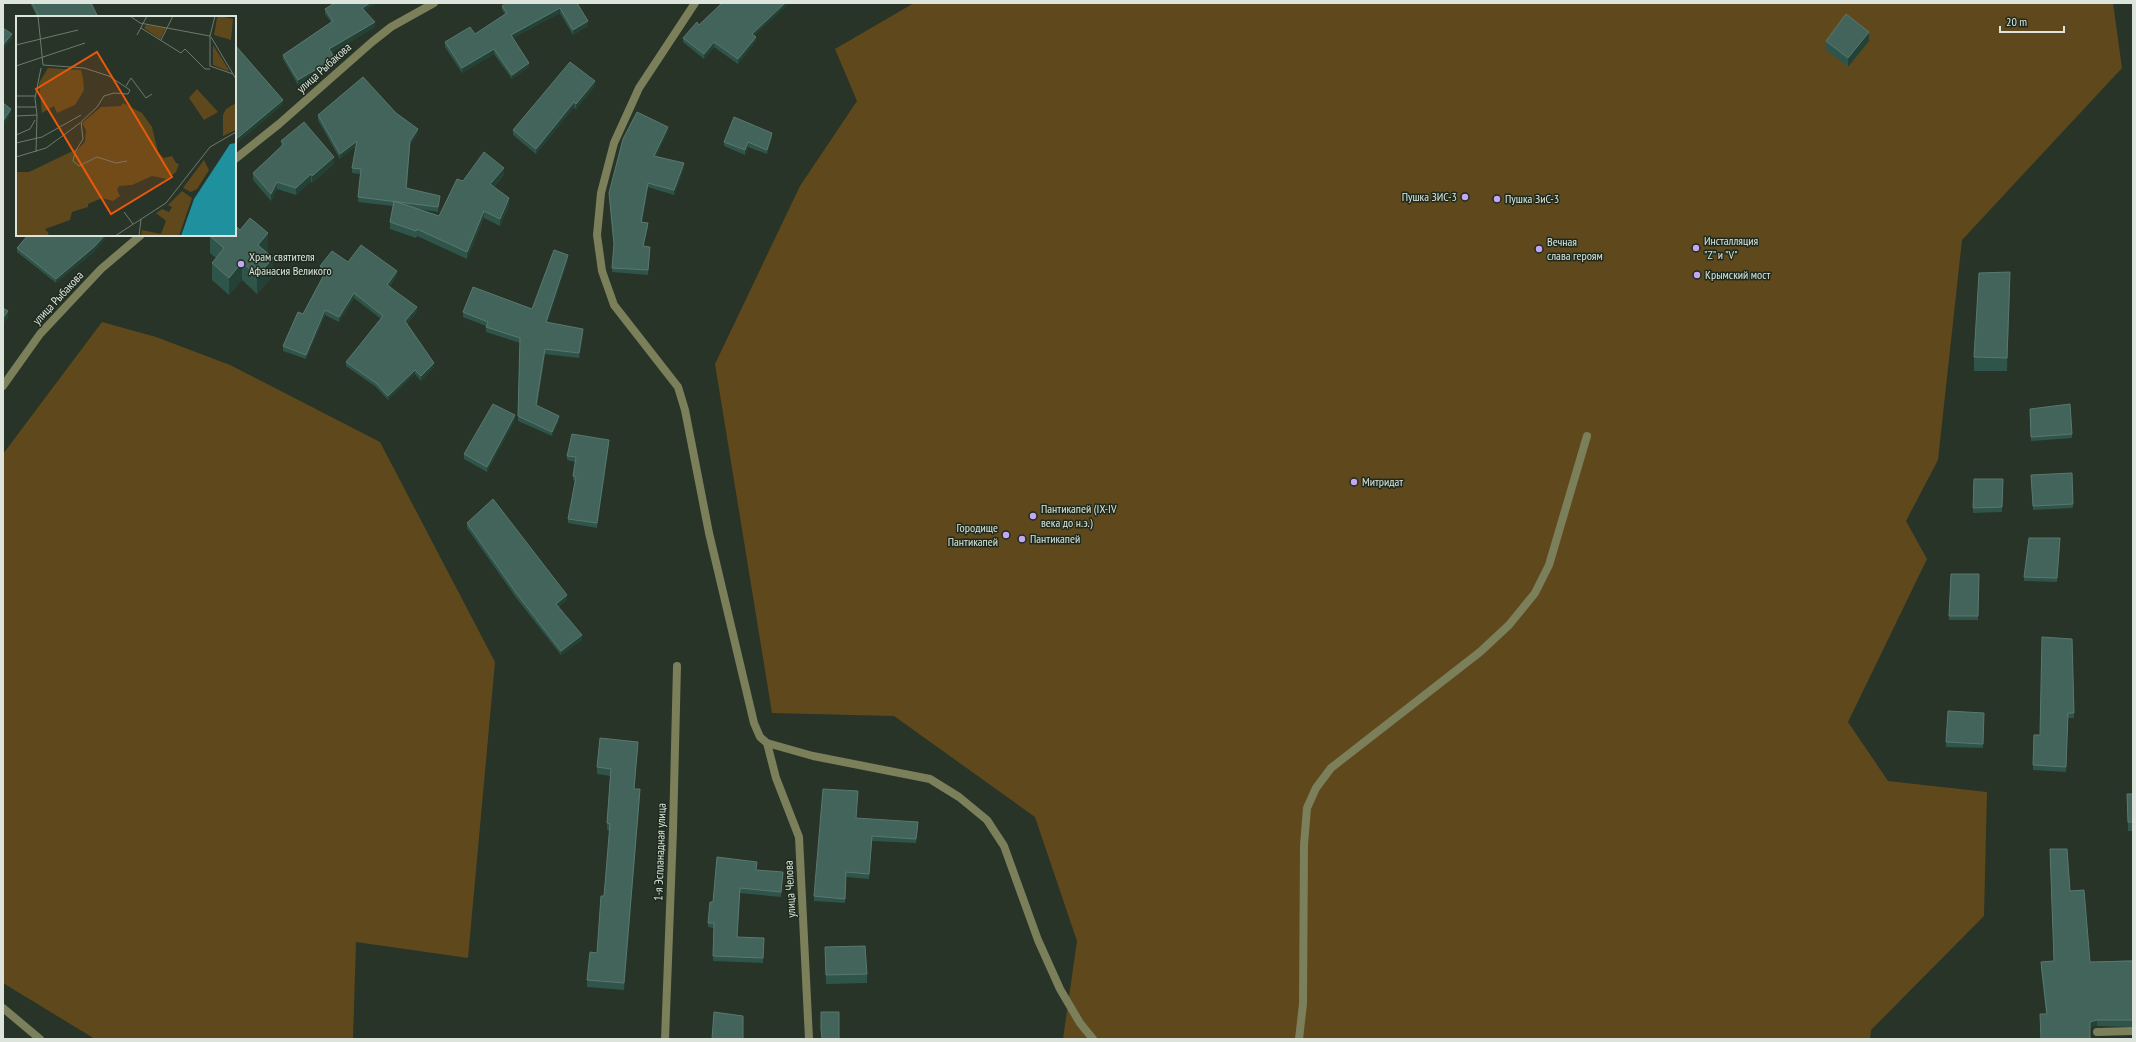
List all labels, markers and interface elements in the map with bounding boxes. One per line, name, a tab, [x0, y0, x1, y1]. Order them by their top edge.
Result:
scale bar	[2000, 8, 2064, 34]
text: 20 m	[2006, 14, 2027, 29]
inset map	[16, 16, 236, 236]
street label: улица Рыбакова	[293, 39, 354, 96]
place label: Пушка ЗИС-3	[1402, 189, 1457, 204]
place label: Пушка ЗиС-3	[1505, 191, 1559, 206]
marker: Пушка ЗИС-3	[1460, 192, 1470, 202]
marker: Пушка ЗиС-3	[1492, 194, 1502, 204]
place label: Инсталляция "Z" и "V"	[1704, 233, 1759, 262]
place label: Вечная слава героям	[1547, 234, 1603, 263]
marker: Инсталляция "Z" и "V"	[1691, 243, 1701, 253]
marker: Вечная слава героям	[1534, 244, 1544, 254]
place label: Храм святителя Афанасия Великого	[249, 249, 332, 278]
marker: Храм святителя Афанасия Великого	[236, 259, 246, 269]
place label: Крымский мост	[1705, 267, 1770, 282]
street label: улица Рыбакова	[29, 268, 86, 328]
marker: Крымский мост	[1692, 270, 1702, 280]
place label: Митридат	[1362, 474, 1403, 489]
marker: Митридат	[1349, 477, 1359, 487]
place label: Пантикапей (IX-IV века до н.э.)	[1041, 501, 1117, 530]
marker: Пантикапей (IX-IV века до н.э.)	[1028, 511, 1038, 521]
place label: Городище Пантикапей	[948, 520, 998, 549]
marker: Городище Пантикапей	[1001, 530, 1011, 540]
place label: Пантикапей	[1030, 531, 1080, 546]
marker: Пантикапей	[1017, 534, 1027, 544]
street label: 1-я Эспланадная улица	[650, 803, 669, 901]
street label: улица Челова	[780, 860, 798, 918]

